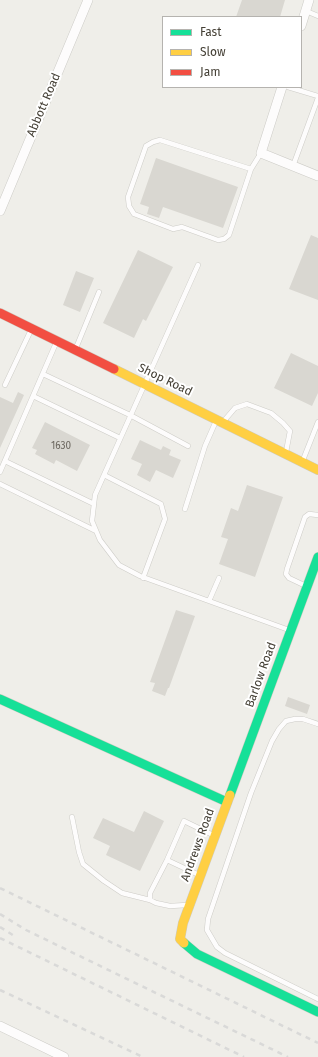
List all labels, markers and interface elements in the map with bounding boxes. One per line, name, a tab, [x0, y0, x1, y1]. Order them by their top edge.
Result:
legend	[162, 16, 302, 88]
text: Fast	[200, 25, 222, 39]
text: Slow	[200, 45, 226, 59]
text: Jam	[200, 65, 220, 79]
street label: Abbott Road	[24, 71, 64, 139]
street label: Shop Road	[136, 361, 194, 399]
house number: 1630	[51, 440, 71, 452]
street label: Barlow Road	[243, 640, 279, 710]
street label: Andrews Road	[178, 806, 218, 884]

